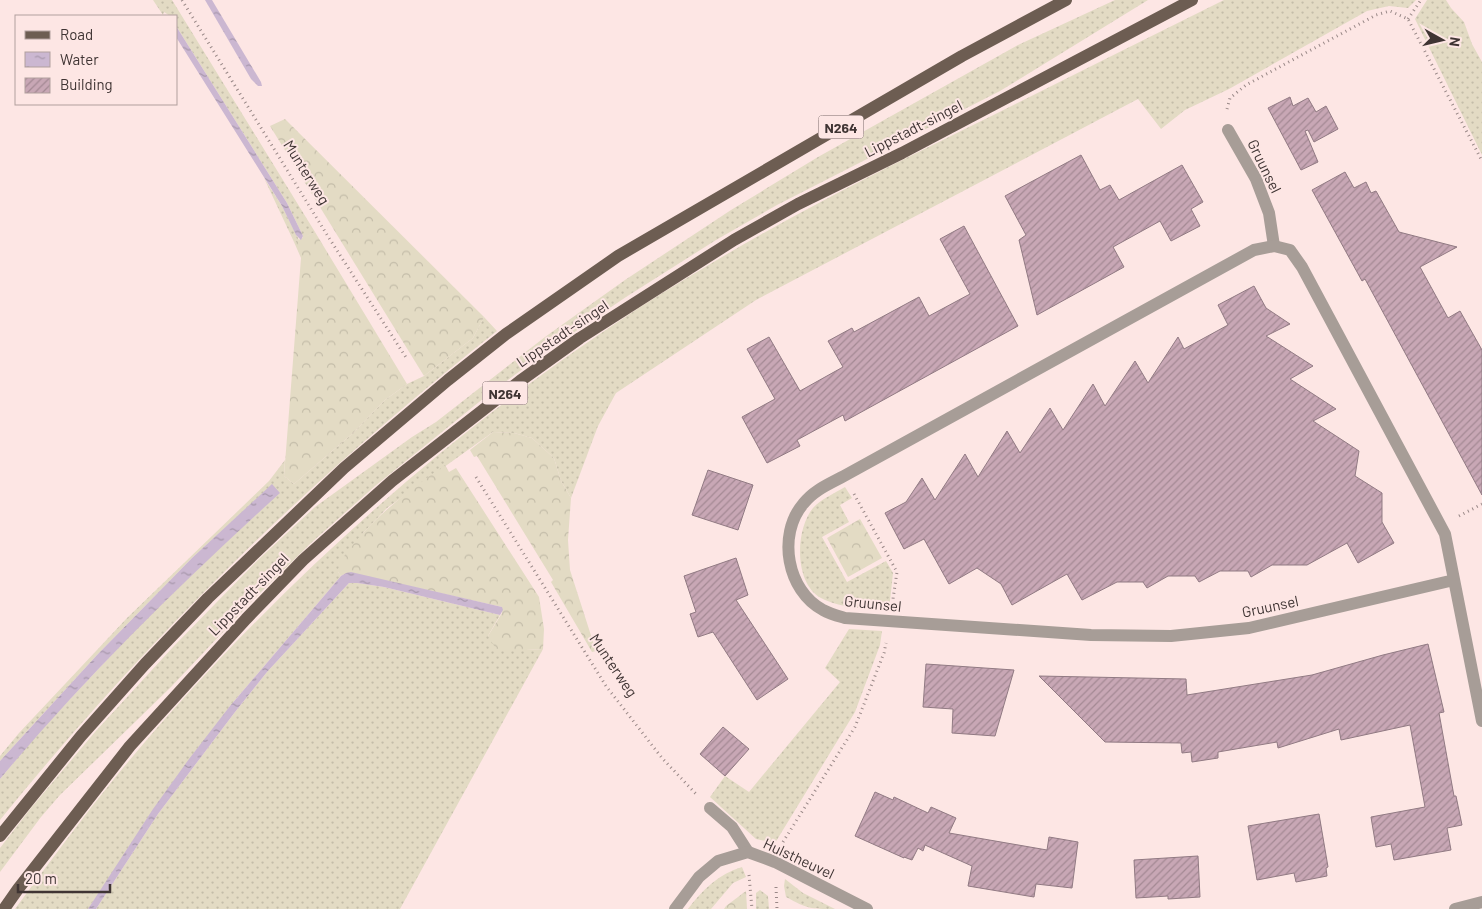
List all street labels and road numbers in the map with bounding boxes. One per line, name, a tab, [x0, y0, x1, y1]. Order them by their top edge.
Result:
street label: Lippstadt-singel	[861, 96, 965, 160]
road number: N264	[818, 115, 864, 138]
street label: Munterweg	[280, 136, 334, 208]
street label: Gruunsel	[1244, 136, 1286, 196]
street label: Lippstadt-singel	[513, 296, 611, 370]
road number: N264	[482, 382, 528, 404]
street label: Lippstadt-singel	[204, 549, 292, 639]
street label: Gruunsel	[843, 591, 903, 615]
street label: Gruunsel	[1240, 591, 1300, 621]
street label: Munterweg	[586, 630, 642, 700]
street label: Hulstheuvel	[761, 834, 837, 882]

